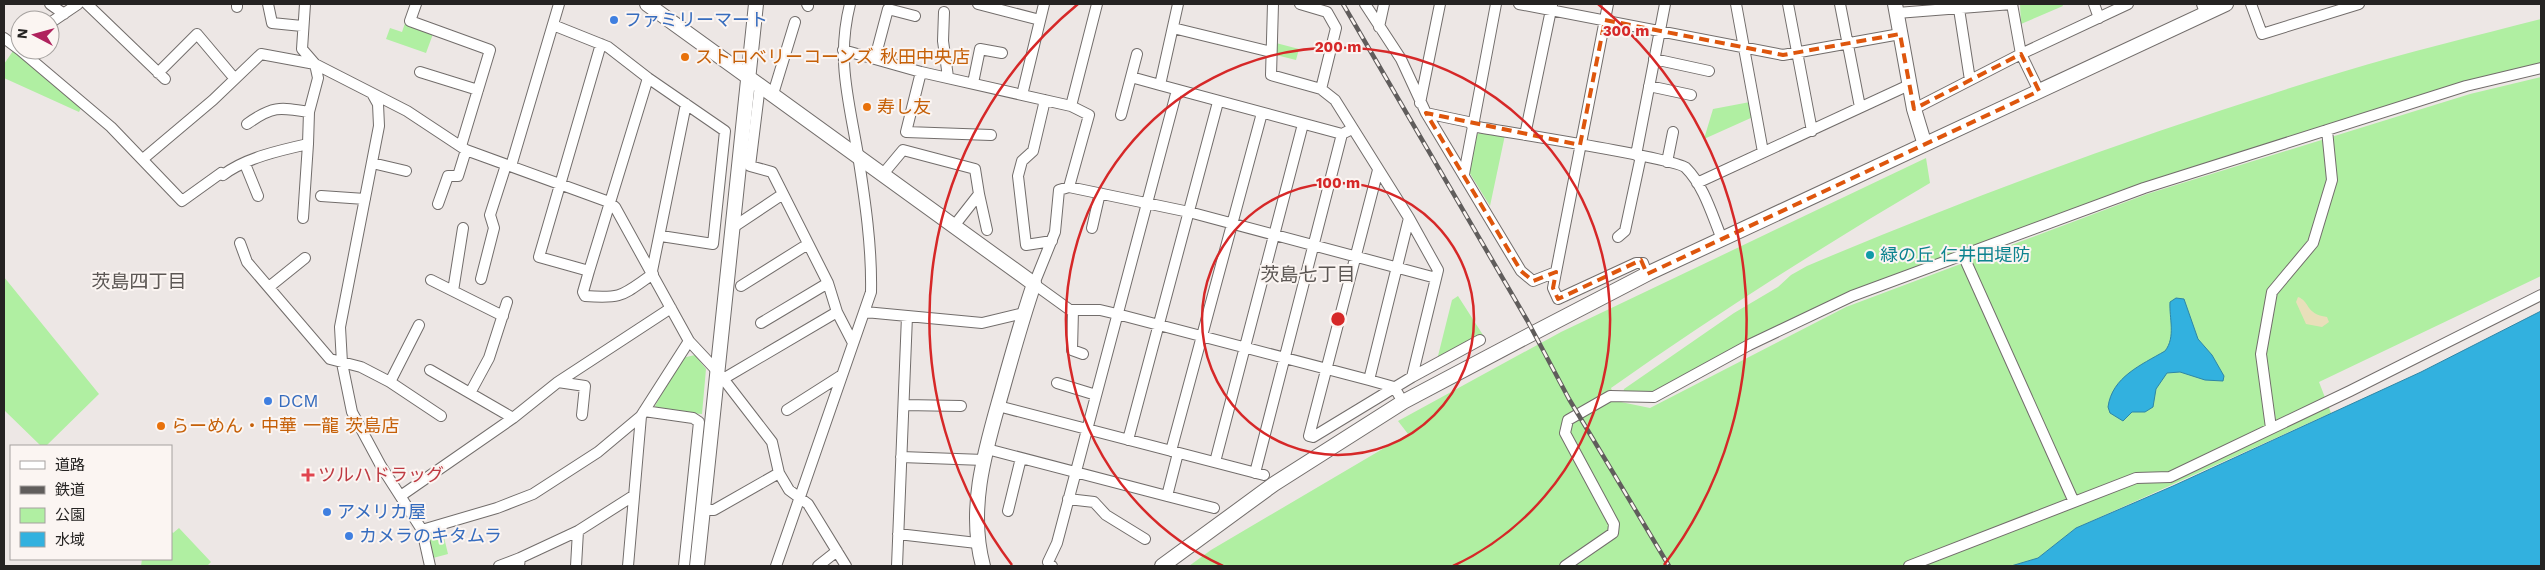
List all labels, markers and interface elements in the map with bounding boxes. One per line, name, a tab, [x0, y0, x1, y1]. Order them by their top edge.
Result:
place label: ファミリーマート	[624, 9, 768, 30]
north arrow	[10, 10, 60, 60]
marker: ファミリーマート	[608, 14, 620, 26]
text: 300 m	[1603, 22, 1649, 40]
text: N	[14, 28, 31, 40]
text: 200 m	[1315, 38, 1361, 56]
place label: ストロベリーコーンズ 秋田中央店	[695, 46, 970, 67]
marker: ストロベリーコーンズ 秋田中央店	[679, 51, 691, 63]
place label: 寿し友	[877, 96, 931, 117]
marker: 寿し友	[861, 101, 873, 113]
text: 100 m	[1316, 174, 1360, 192]
place label: 緑の丘 仁井田堤防	[1880, 244, 2030, 265]
marker: 緑の丘 仁井田堤防	[1864, 249, 1876, 261]
district label: 茨島七丁目	[1260, 263, 1356, 286]
district label: 茨島四丁目	[91, 270, 187, 293]
centre of rings	[1329, 310, 1347, 328]
place label: DCM	[278, 390, 319, 411]
marker: DCM	[262, 395, 274, 407]
place label: らーめん・中華 一龍 茨島店	[171, 415, 399, 436]
marker: らーめん・中華 一龍 茨島店	[155, 420, 167, 432]
legend	[10, 445, 172, 560]
text: 道路	[55, 456, 85, 474]
place label: ツルハドラッグ	[318, 464, 444, 485]
marker: ツルハドラッグ	[302, 469, 314, 481]
text: 鉄道	[55, 481, 85, 499]
place label: アメリカ屋	[337, 501, 426, 522]
text: 公園	[55, 506, 85, 524]
marker: アメリカ屋	[321, 506, 333, 518]
place label: カメラのキタムラ	[359, 525, 502, 546]
marker: カメラのキタムラ	[343, 530, 355, 542]
text: 水域	[55, 531, 85, 549]

